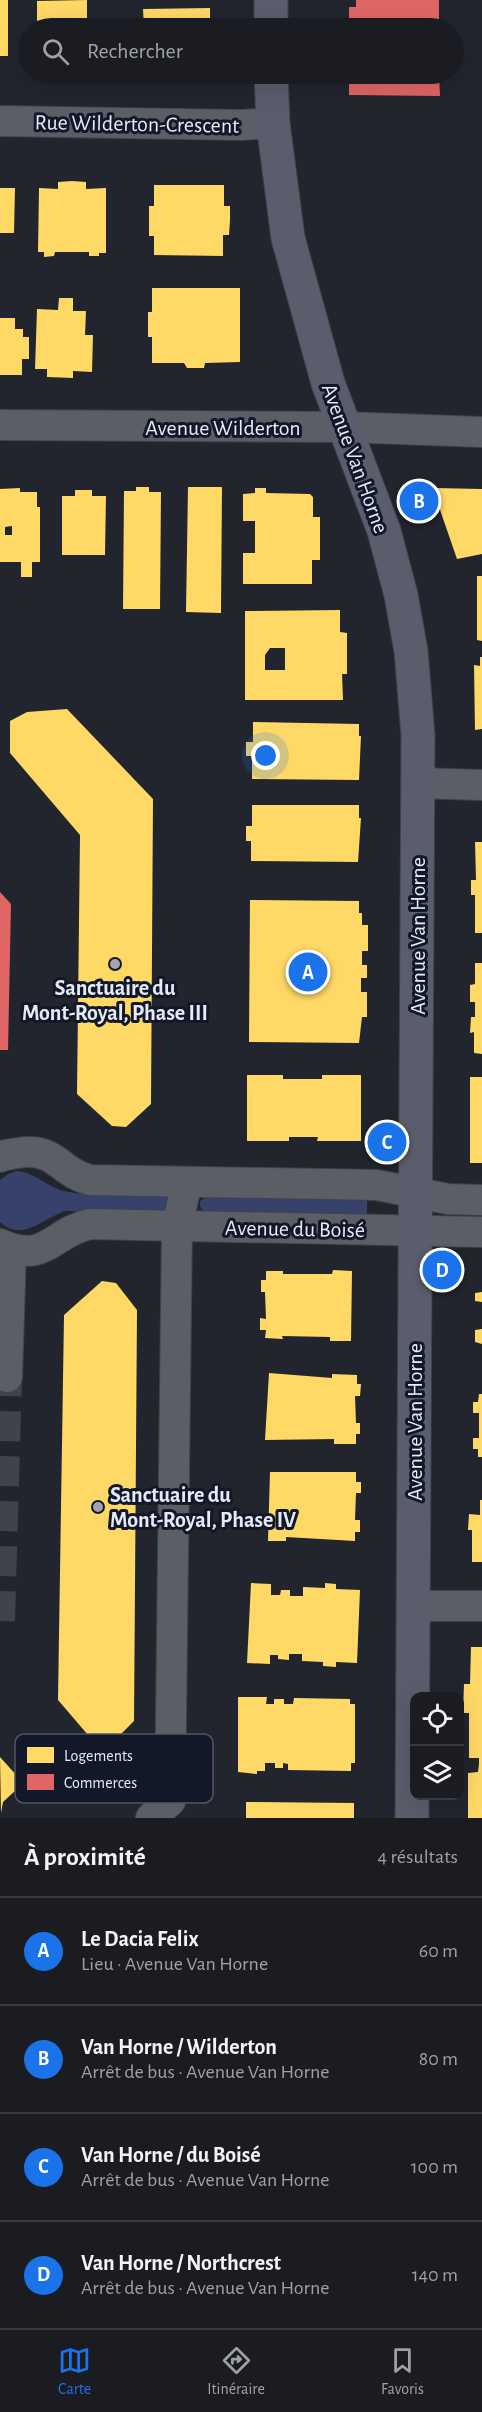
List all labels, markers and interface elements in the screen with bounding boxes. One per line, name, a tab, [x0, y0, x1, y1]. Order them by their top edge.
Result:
search box	[18, 18, 464, 84]
icon: search	[39, 35, 72, 68]
text: Rechercher	[87, 40, 183, 62]
street label: Rue Wilderton-Crescent	[35, 111, 239, 137]
street label: Avenue Van Horne	[318, 380, 392, 536]
street label: Avenue Wilderton	[145, 417, 301, 439]
pin: B	[400, 478, 438, 524]
your location	[251, 741, 280, 770]
street label: Avenue Van Horne	[407, 857, 429, 1015]
pin: A	[288, 950, 328, 994]
marker: Sanctuaire du Mont-Royal, Phase III	[108, 957, 122, 971]
place label: Sanctuaire du Mont-Royal, Phase III	[22, 977, 208, 1025]
pin: C	[368, 1120, 406, 1164]
street label: Avenue du Boisé	[225, 1217, 365, 1241]
pin: D	[422, 1248, 462, 1292]
street label: Avenue Van Horne	[404, 1343, 426, 1501]
place label: Sanctuaire du Mont-Royal, Phase IV	[110, 1484, 296, 1532]
marker: Sanctuaire du Mont-Royal, Phase IV	[91, 1500, 105, 1514]
map controls	[410, 1692, 464, 1800]
button: locate	[410, 1692, 464, 1746]
legend	[15, 1734, 213, 1803]
button: layers	[410, 1746, 464, 1800]
text: Logements	[64, 1748, 133, 1764]
text: Commerces	[64, 1775, 137, 1791]
text: À proximité	[24, 1844, 146, 1870]
text: 4 résultats	[377, 1847, 458, 1867]
text: Le Dacia Felix	[81, 1928, 199, 1950]
text: A	[38, 1941, 50, 1961]
text: 60 m	[419, 1941, 458, 1961]
text: Lieu · Avenue Van Horne	[81, 1954, 268, 1974]
text: Van Horne / Wilderton	[81, 2036, 277, 2058]
text: B	[38, 2049, 49, 2069]
text: 80 m	[419, 2049, 458, 2069]
text: Arrêt de bus · Avenue Van Horne	[81, 2062, 329, 2082]
text: Van Horne / du Boisé	[81, 2144, 261, 2166]
text: C	[38, 2157, 49, 2177]
text: 100 m	[411, 2157, 458, 2177]
text: Arrêt de bus · Avenue Van Horne	[81, 2170, 329, 2190]
text: Van Horne / Northcrest	[81, 2252, 281, 2274]
text: D	[37, 2265, 50, 2285]
text: 140 m	[412, 2265, 458, 2285]
text: Arrêt de bus · Avenue Van Horne	[81, 2278, 329, 2298]
tab: Carte	[58, 2344, 91, 2399]
tab: Itinéraire	[207, 2344, 265, 2399]
tab: Favoris	[381, 2344, 424, 2399]

